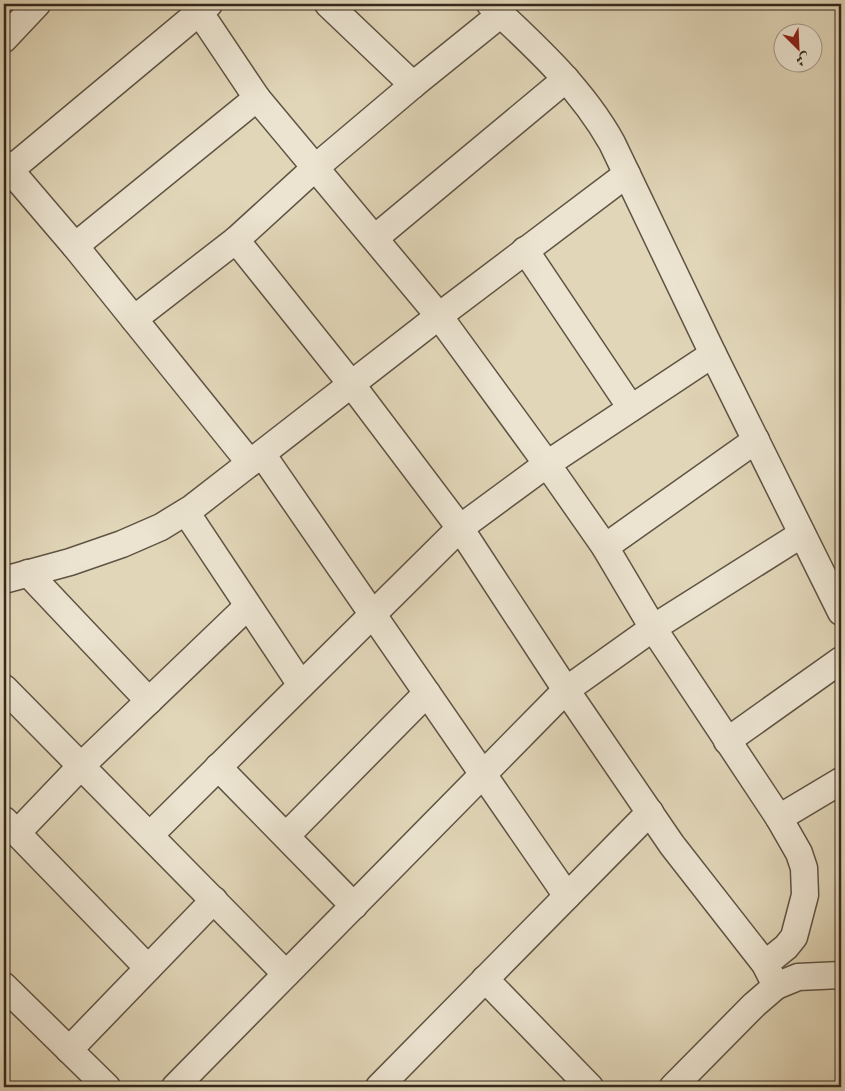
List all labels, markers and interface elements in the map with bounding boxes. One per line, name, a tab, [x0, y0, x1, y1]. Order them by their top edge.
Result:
north arrow	[772, 22, 822, 72]
text: ش	[793, 49, 813, 70]

